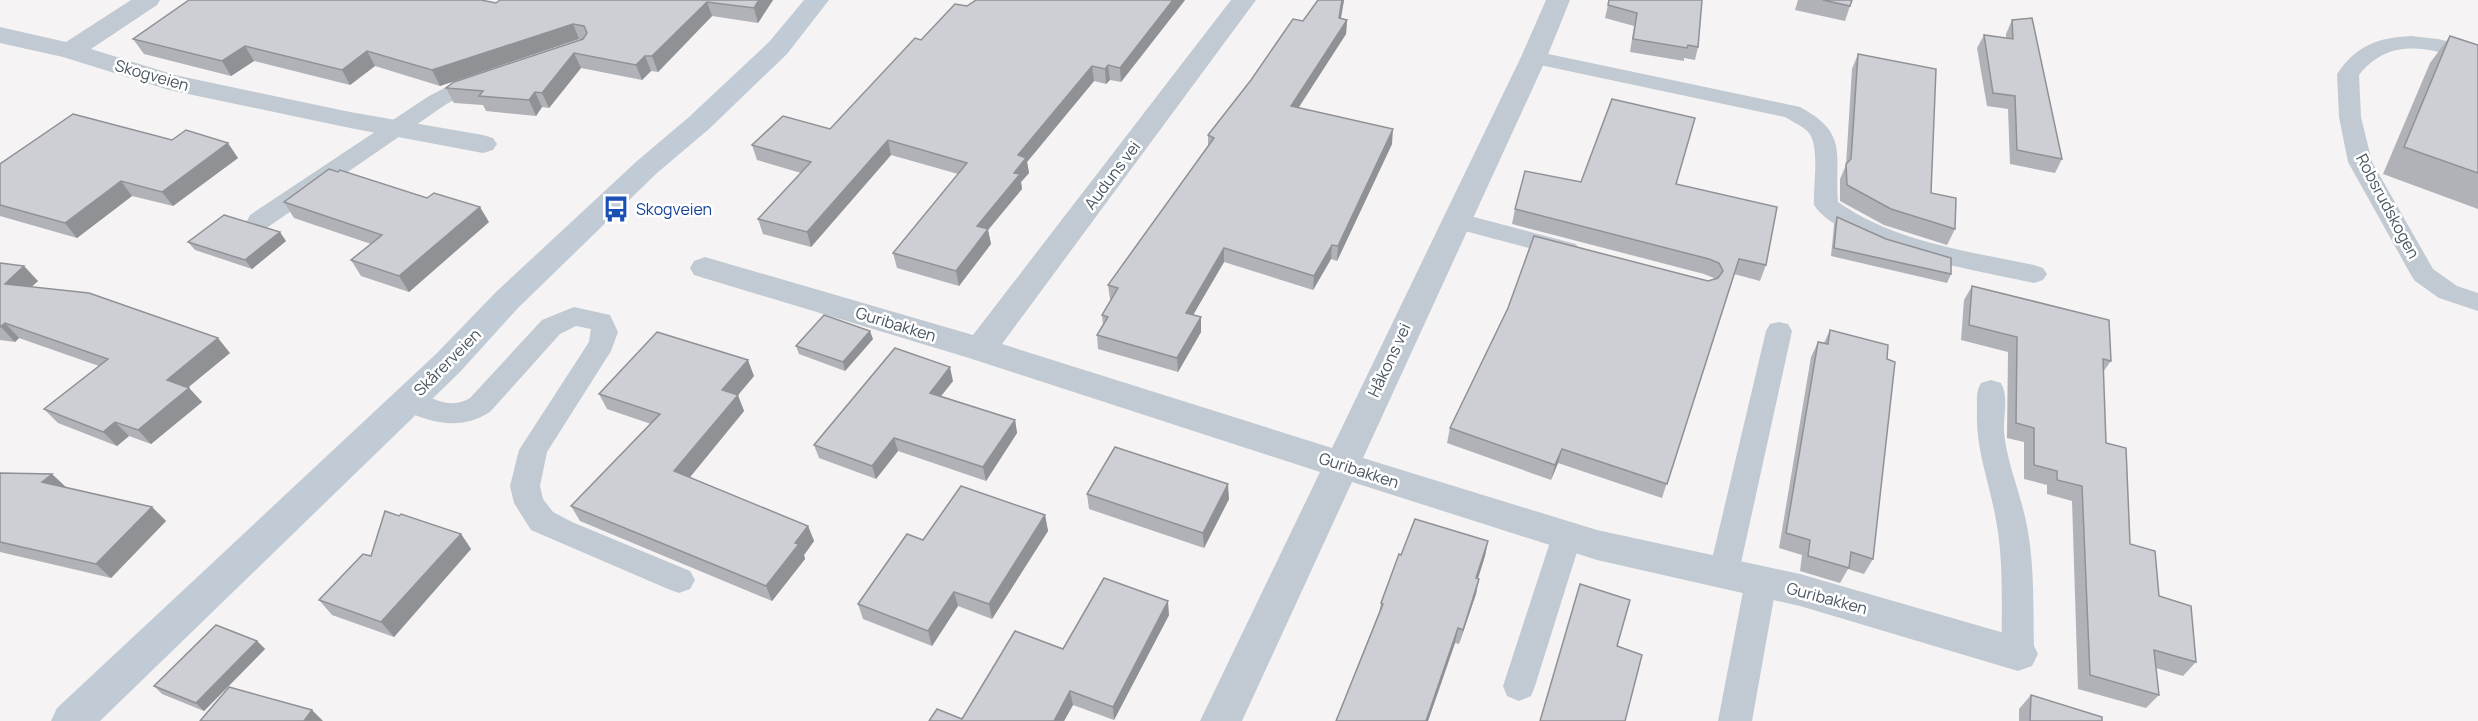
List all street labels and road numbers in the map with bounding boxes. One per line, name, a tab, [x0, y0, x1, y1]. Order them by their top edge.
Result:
street label: Skogveien	[112, 54, 192, 96]
street label: Auduns vei	[1079, 136, 1145, 214]
street label: Robsrudskogen	[2351, 150, 2425, 262]
street label: Guribakken	[853, 301, 939, 347]
street label: Håkons vei	[1362, 320, 1416, 400]
street label: Skårerveien	[408, 323, 486, 401]
street label: Guribakken	[1316, 447, 1402, 493]
street label: Guribakken	[1784, 577, 1870, 619]

